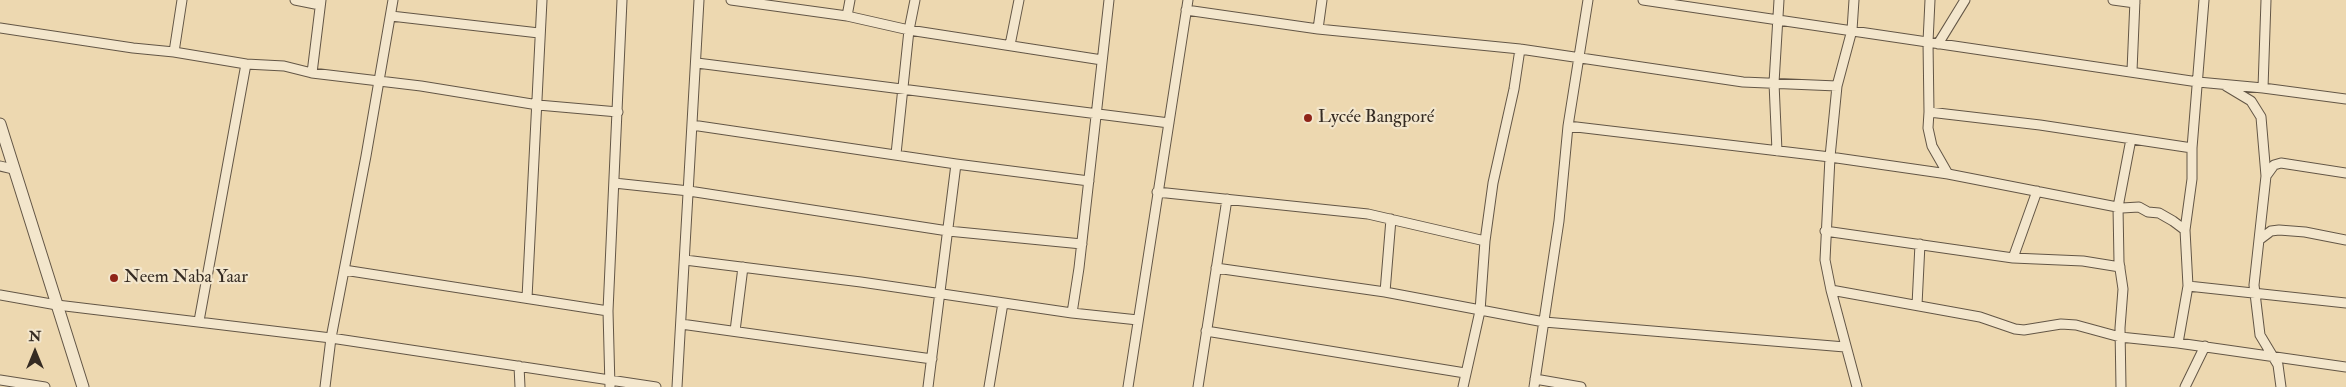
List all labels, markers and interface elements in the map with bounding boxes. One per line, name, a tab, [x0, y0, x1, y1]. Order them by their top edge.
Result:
place label: Lycée Bangporé	[1318, 107, 1434, 129]
marker: Lycée Bangporé	[1302, 112, 1314, 124]
place label: Neem Naba Yaar	[124, 267, 248, 289]
marker: Neem Naba Yaar	[108, 272, 120, 284]
north arrow	[10, 327, 60, 377]
text: N	[29, 328, 41, 345]

